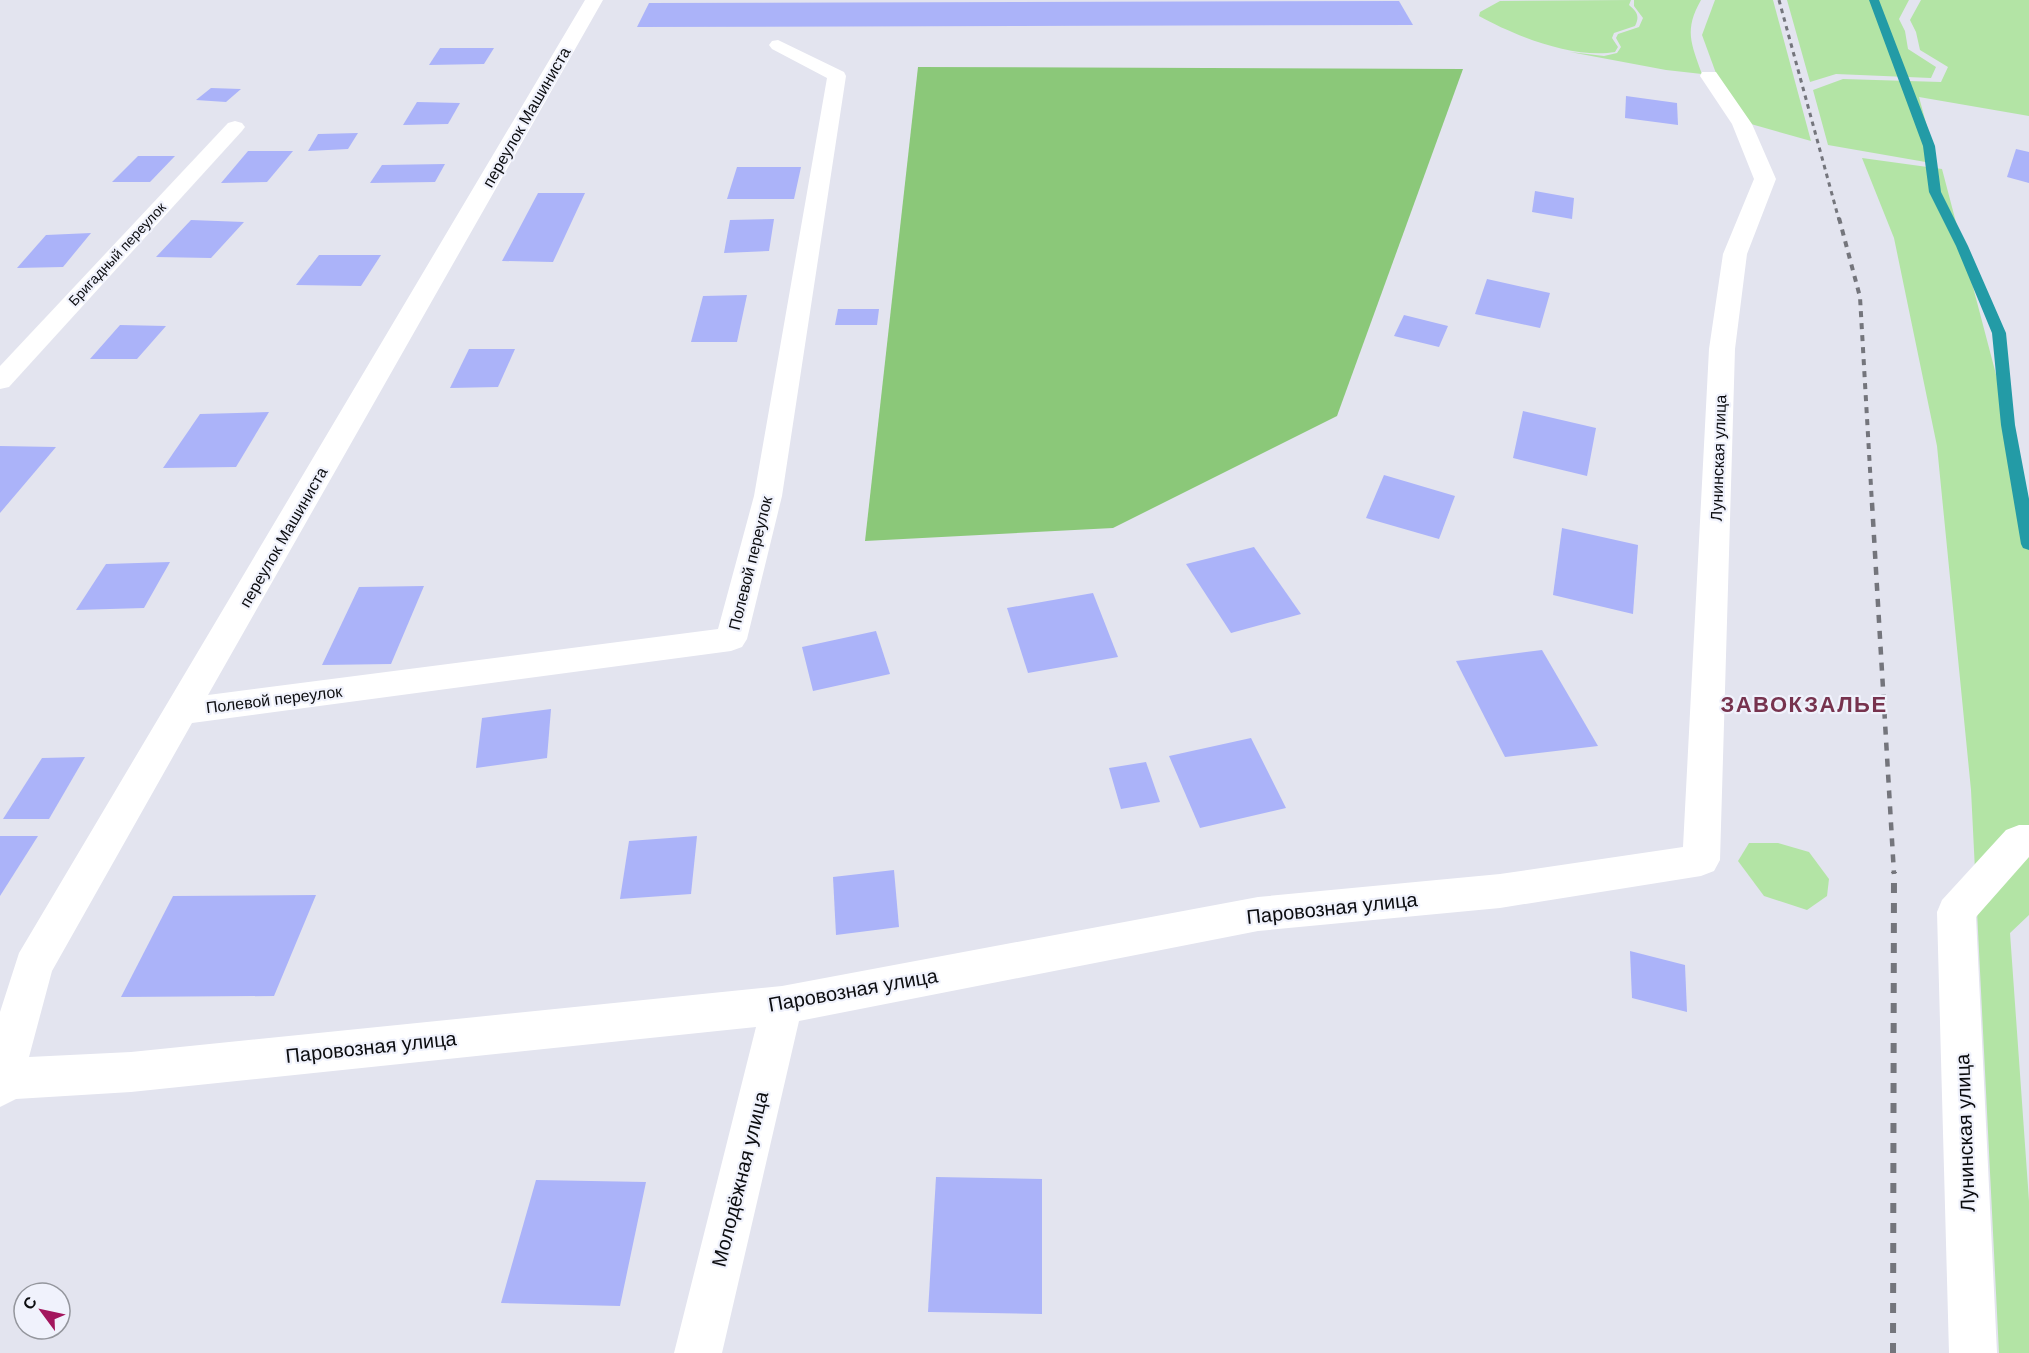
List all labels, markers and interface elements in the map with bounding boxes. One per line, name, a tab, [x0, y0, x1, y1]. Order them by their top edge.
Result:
street label: переулок Машиниста	[479, 44, 574, 190]
street label: Бригадный переулок	[65, 199, 169, 309]
street label: Лунинская улица	[1708, 394, 1729, 522]
street label: переулок Машиниста	[236, 464, 331, 610]
street label: Полевой переулок	[726, 494, 776, 632]
street label: Полевой переулок	[205, 683, 344, 716]
district label: ЗАВОКЗАЛЬЕ	[1720, 692, 1888, 717]
street label: Паровозная улица	[1245, 888, 1419, 928]
street label: Паровозная улица	[767, 964, 940, 1016]
street label: Паровозная улица	[284, 1027, 458, 1067]
street label: Лунинская улица	[1951, 1053, 1979, 1212]
street label: Молодёжная улица	[708, 1088, 773, 1269]
north arrow	[12, 1281, 72, 1341]
text: С	[20, 1293, 40, 1313]

